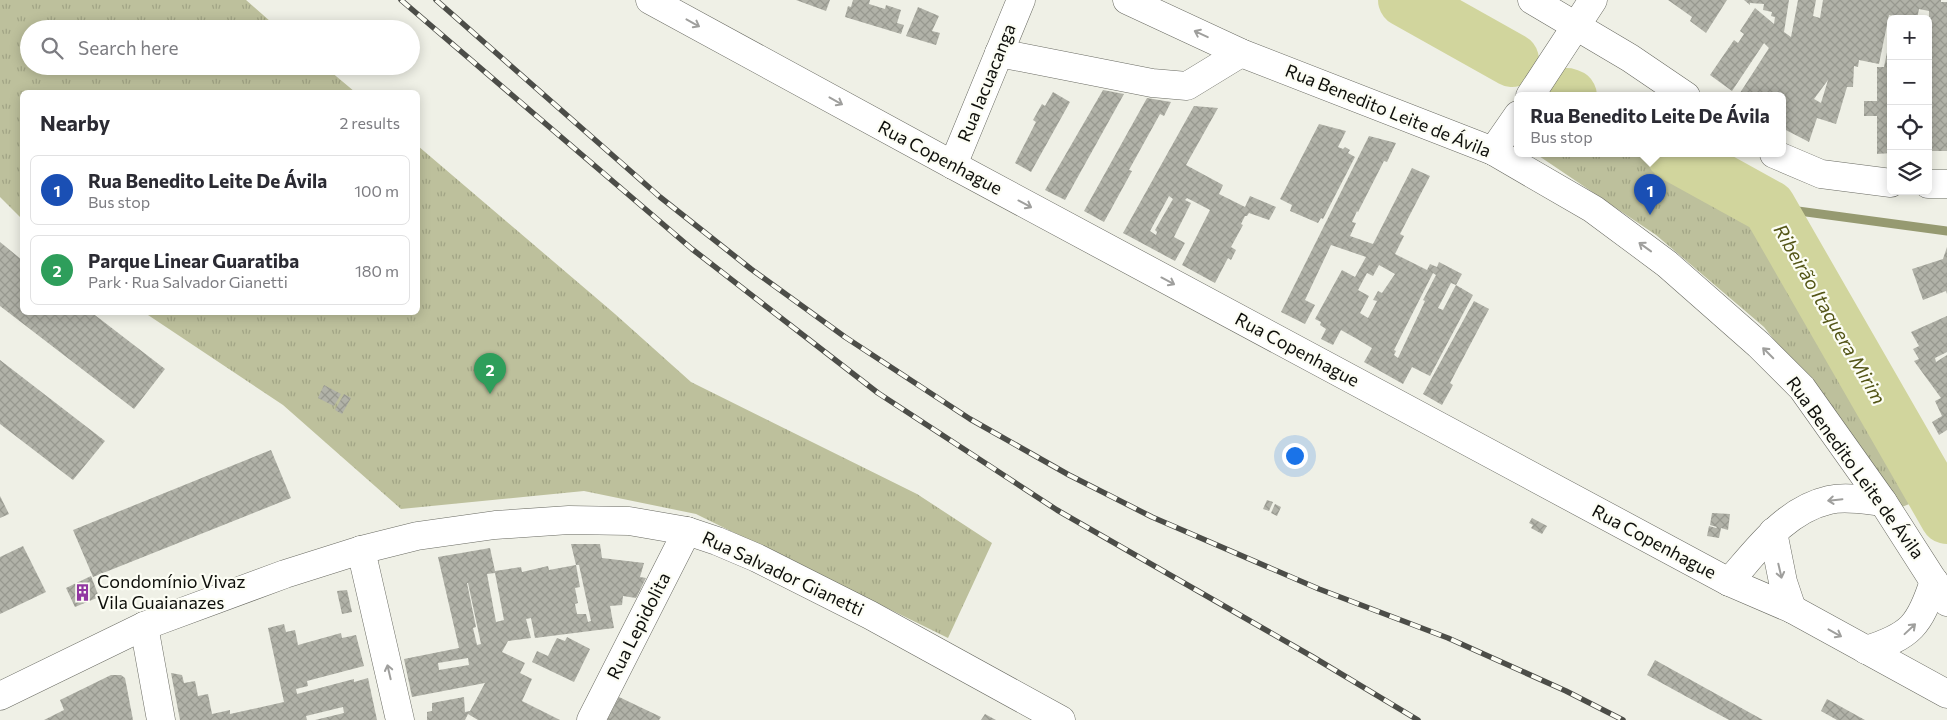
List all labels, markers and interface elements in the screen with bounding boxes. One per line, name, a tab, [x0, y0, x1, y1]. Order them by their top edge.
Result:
map controls	[1887, 15, 1932, 195]
button: +	[1887, 15, 1932, 60]
one-way arrow	[685, 19, 700, 29]
search box	[20, 20, 420, 75]
street label: Rua Iacuacanga	[952, 20, 1020, 145]
one-way arrow	[1193, 29, 1208, 39]
icon: search	[38, 34, 66, 62]
text: Search here	[78, 36, 178, 59]
street label: Rua Benedito Leite de Ávila	[1282, 59, 1494, 161]
button: −	[1887, 60, 1932, 105]
popup	[1514, 92, 1786, 157]
one-way arrow	[828, 96, 843, 106]
text: Rua Benedito Leite De Ávila	[1530, 104, 1770, 127]
button: locate	[1887, 105, 1932, 150]
text: Nearby	[40, 110, 110, 135]
text: 2 results	[339, 113, 400, 132]
street label: Rua Copenhague	[875, 115, 1006, 199]
text: Bus stop	[1530, 127, 1593, 146]
button: layers	[1887, 150, 1932, 195]
text: Rua Benedito Leite De Ávila	[88, 169, 327, 192]
pin: 1	[1634, 174, 1666, 215]
text: 1	[53, 181, 61, 200]
text: 100 m	[354, 181, 399, 200]
text: Bus stop	[88, 192, 150, 211]
one-way arrow	[1017, 199, 1032, 209]
water label: Ribeirão Itaquera Mirim	[1770, 220, 1891, 408]
one-way arrow	[1639, 242, 1652, 253]
text: Parque Linear Guaratiba	[88, 249, 299, 272]
text: 2	[52, 261, 62, 280]
text: 180 m	[355, 261, 399, 280]
text: Park · Rua Salvador Gianetti	[88, 272, 288, 291]
one-way arrow	[1160, 276, 1175, 286]
street label: Rua Copenhague	[1232, 307, 1363, 391]
one-way arrow	[1762, 347, 1774, 360]
pin: 2	[474, 353, 506, 394]
street label: Rua Benedito Leite de Ávila	[1782, 372, 1929, 563]
your location	[1282, 443, 1308, 469]
one-way arrow	[1827, 495, 1843, 505]
street label: Rua Copenhague	[1589, 499, 1720, 583]
street label: Rua Salvador Gianetti	[699, 526, 868, 620]
one-way arrow	[1776, 563, 1785, 579]
street label: Rua Lepidolita	[602, 568, 674, 683]
place label: Condomínio Vivaz Vila Guaianazes	[97, 570, 245, 613]
building icon: Condomínio Vivaz Vila Guaianazes	[73, 582, 93, 602]
one-way arrow	[1903, 623, 1916, 635]
one-way arrow	[1827, 628, 1841, 638]
one-way arrow	[384, 665, 393, 681]

